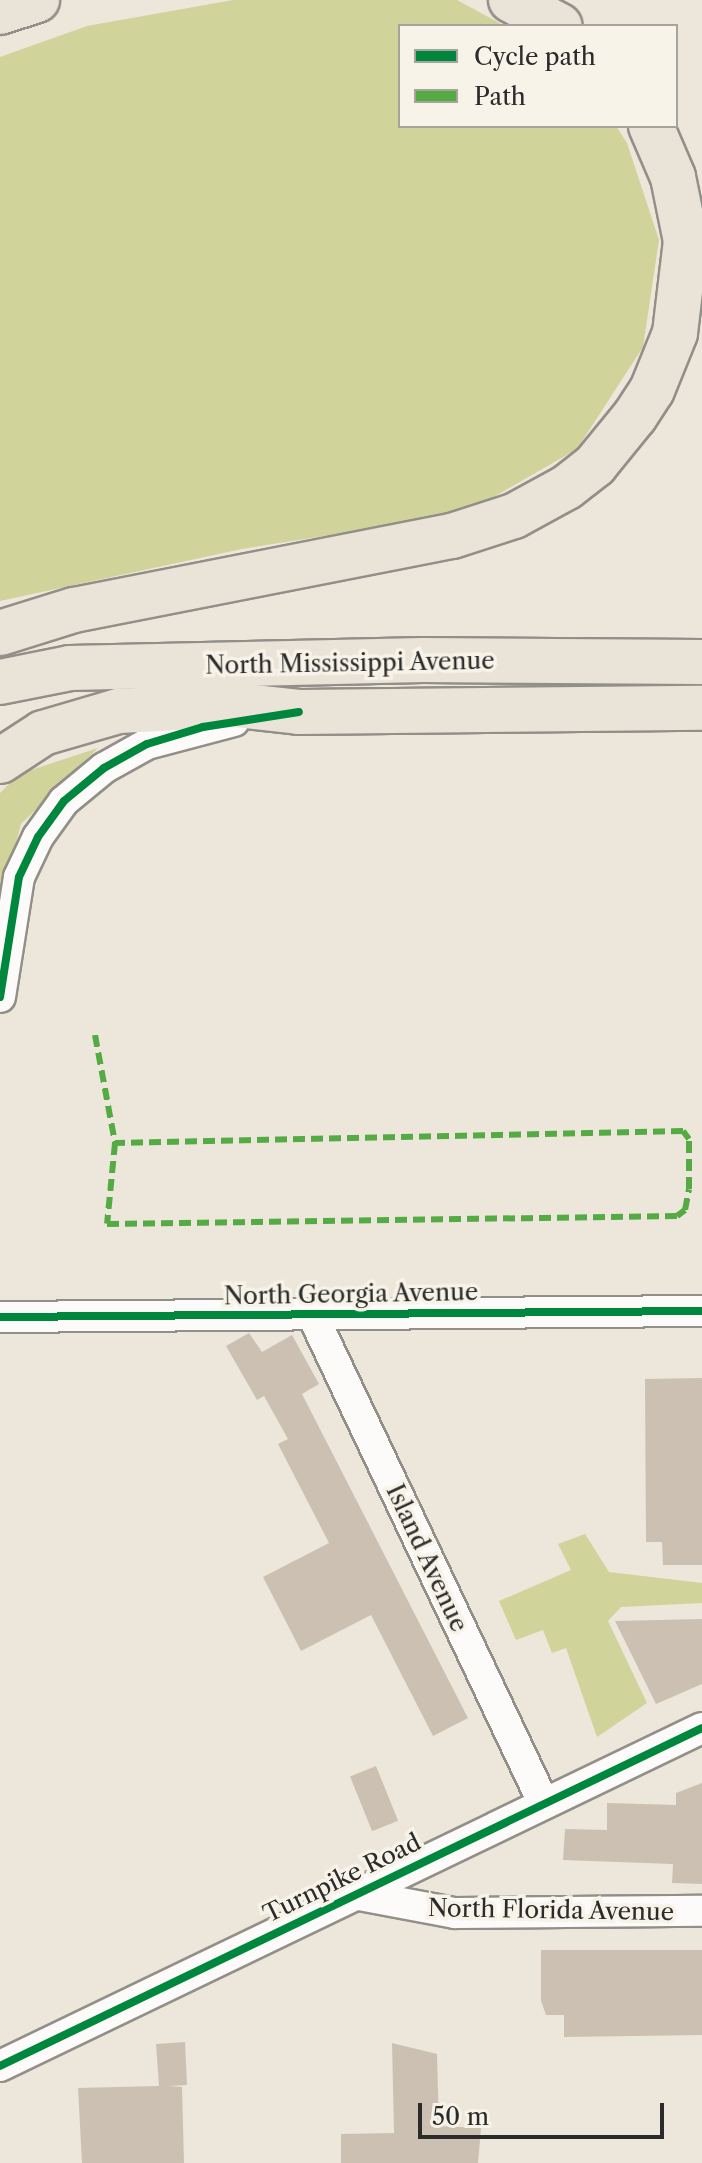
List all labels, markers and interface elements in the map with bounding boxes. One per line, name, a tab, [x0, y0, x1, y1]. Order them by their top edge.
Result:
legend	[398, 24, 678, 128]
text: Cycle path	[474, 42, 596, 71]
text: Path	[474, 82, 526, 111]
street label: North Mississippi Avenue	[205, 646, 495, 680]
street label: North Georgia Avenue	[223, 1277, 479, 1311]
street label: Island Avenue	[380, 1479, 474, 1637]
street label: Turnpike Road	[259, 1828, 425, 1928]
street label: North Florida Avenue	[427, 1893, 675, 1927]
scale bar	[422, 2087, 668, 2137]
text: 50 m	[432, 2102, 489, 2131]

